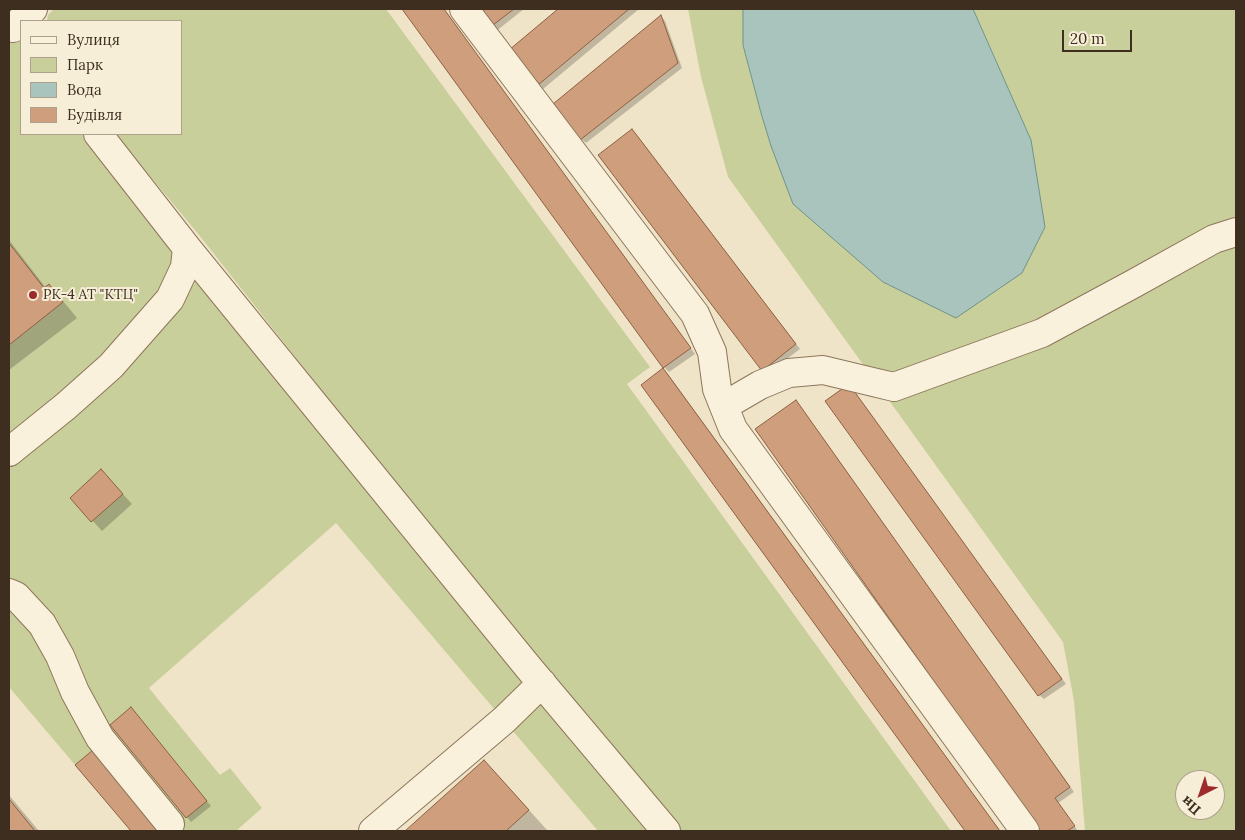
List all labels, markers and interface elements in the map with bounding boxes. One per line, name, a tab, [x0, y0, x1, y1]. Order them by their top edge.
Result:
legend	[20, 20, 182, 135]
scale bar	[1065, 20, 1135, 52]
text: 20 m	[1070, 29, 1105, 48]
text: Вулиця	[67, 30, 120, 49]
text: Парк	[67, 55, 103, 74]
text: Вода	[67, 80, 102, 99]
text: Будівля	[67, 105, 122, 124]
place label: РК-4 АТ "КТЦ"	[43, 287, 138, 303]
marker: РК-4 АТ "КТЦ"	[27, 289, 39, 301]
north arrow	[1175, 770, 1225, 820]
text: Пн	[1177, 792, 1204, 819]

